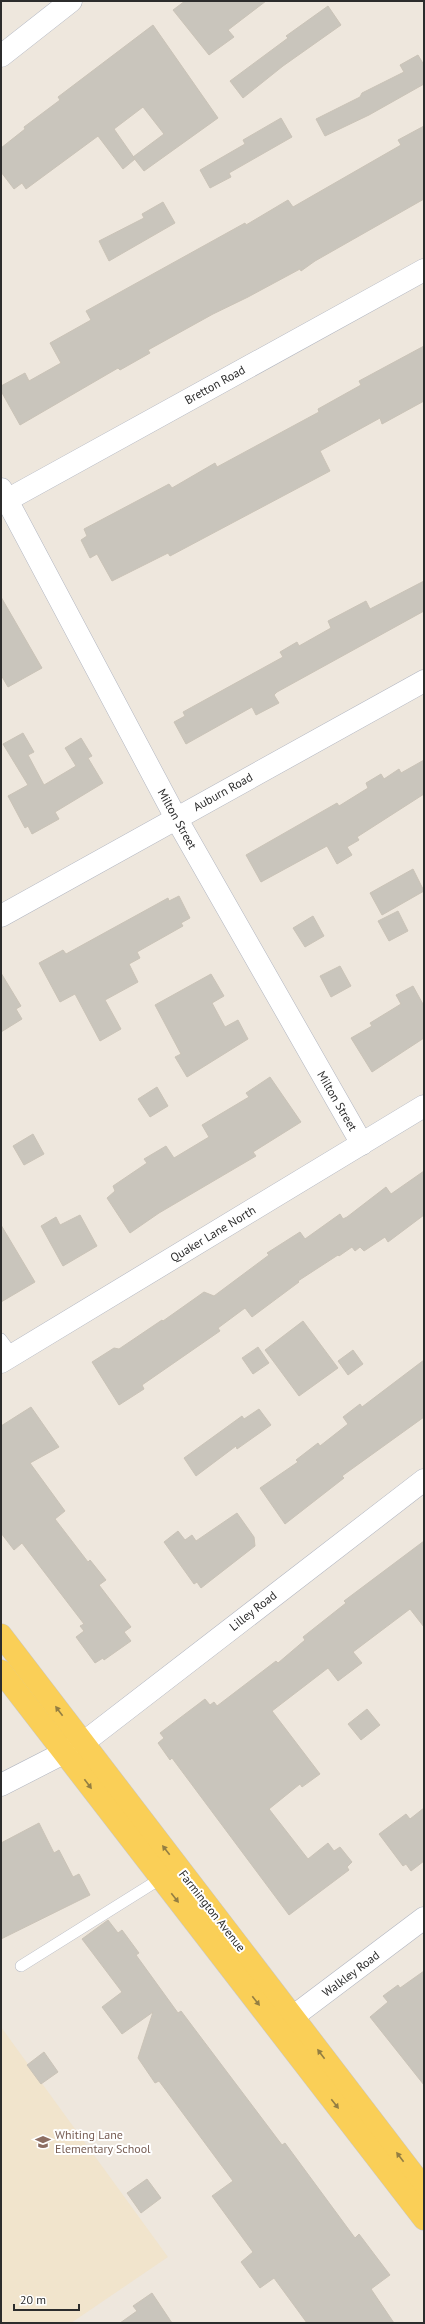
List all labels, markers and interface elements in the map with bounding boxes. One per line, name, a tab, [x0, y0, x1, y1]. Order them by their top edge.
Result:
street label: Bretton Road	[182, 362, 248, 407]
street label: Auburn Road	[190, 769, 255, 814]
street label: Milton Street	[155, 786, 200, 852]
street label: Milton Street	[314, 1068, 361, 1134]
street label: Quaker Lane North	[167, 1202, 258, 1265]
street label: Lilley Road	[226, 1587, 279, 1634]
one-way arrow	[55, 1706, 63, 1717]
one-way arrow	[83, 1779, 91, 1789]
one-way arrow	[161, 1845, 170, 1856]
street label: Farmington Avenue	[176, 1867, 249, 1954]
one-way arrow	[171, 1893, 179, 1904]
street label: Walkley Road	[319, 1947, 382, 2000]
one-way arrow	[251, 1995, 260, 2006]
one-way arrow	[317, 2048, 326, 2059]
one-way arrow	[331, 2099, 340, 2110]
place label: Whiting Lane Elementary School	[55, 2127, 151, 2156]
school or university icon: Whiting Lane Elementary School	[34, 2133, 52, 2151]
one-way arrow	[397, 2152, 405, 2162]
scale bar	[14, 2286, 79, 2312]
text: 20 m	[20, 2292, 46, 2307]

